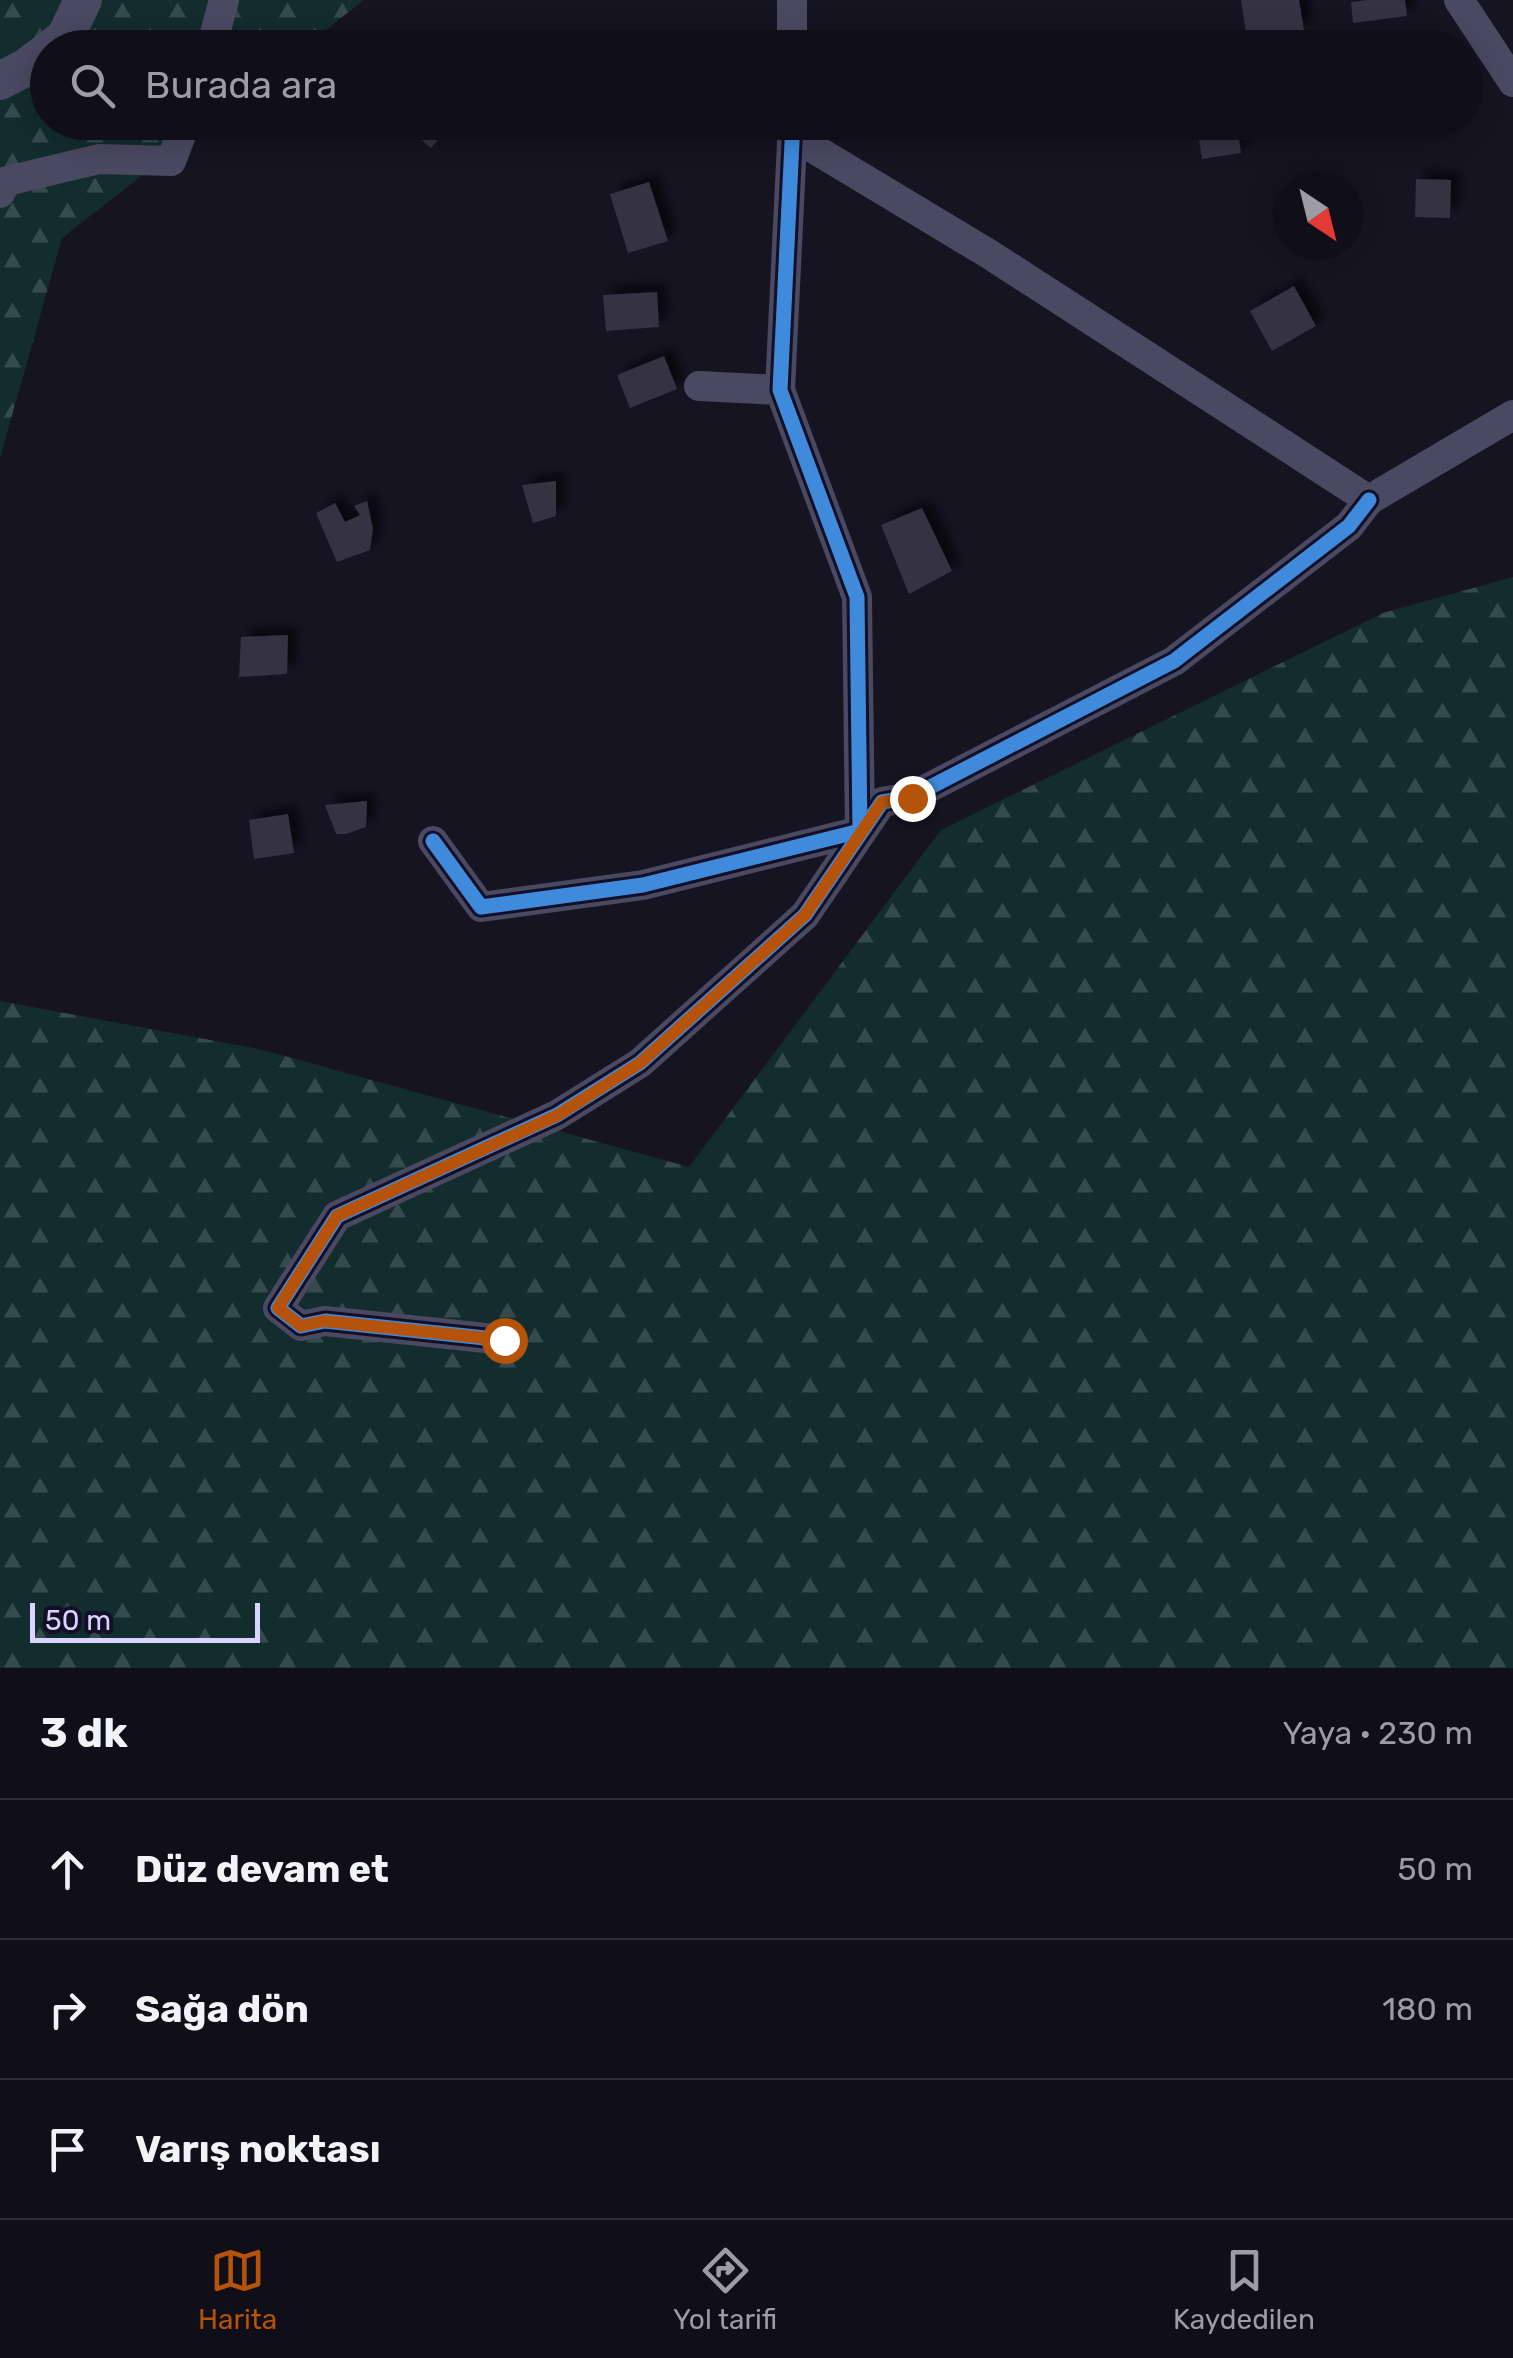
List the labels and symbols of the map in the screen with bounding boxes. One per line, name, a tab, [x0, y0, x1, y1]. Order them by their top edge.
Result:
north arrow	[1273, 170, 1363, 260]
route end	[890, 776, 936, 822]
route start	[482, 1318, 528, 1364]
scale bar	[30, 1598, 260, 1642]

